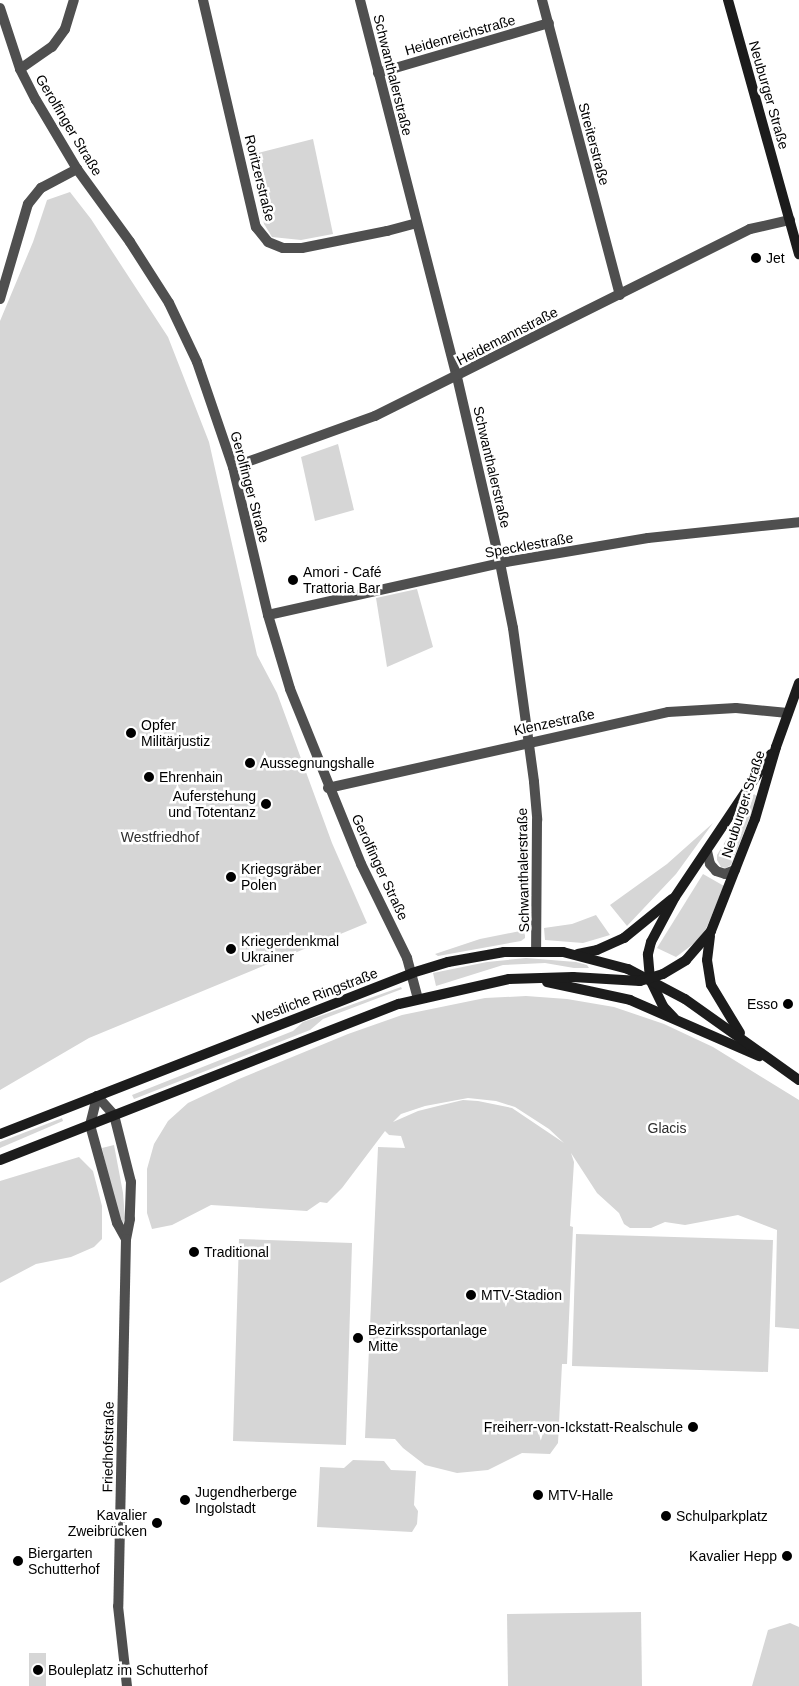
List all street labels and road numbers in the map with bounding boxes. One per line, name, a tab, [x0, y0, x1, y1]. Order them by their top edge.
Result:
street label: Heidenreichstraße	[403, 11, 517, 59]
street label: Schwanthalerstraße	[370, 13, 416, 137]
street label: Neuburger Straße	[745, 39, 793, 151]
street label: Gerolfinger Straße	[32, 71, 106, 179]
street label: Streiterstraße	[575, 101, 613, 187]
street label: Roritzerstraße	[241, 133, 279, 223]
street label: Heidemannstraße	[454, 303, 560, 369]
street label: Schwanthalerstraße	[470, 404, 514, 530]
street label: Gerolfinger Straße	[227, 429, 273, 545]
street label: Specklestraße	[483, 529, 575, 561]
street label: Klenzestraße	[512, 705, 596, 739]
street label: Neuburger Straße	[718, 748, 768, 860]
street label: Schwanthalerstraße	[514, 808, 532, 932]
street label: Gerolfinger Straße	[348, 811, 412, 923]
street label: Westliche Ringstraße	[250, 964, 380, 1028]
street label: Friedhofstraße	[99, 1401, 117, 1493]

